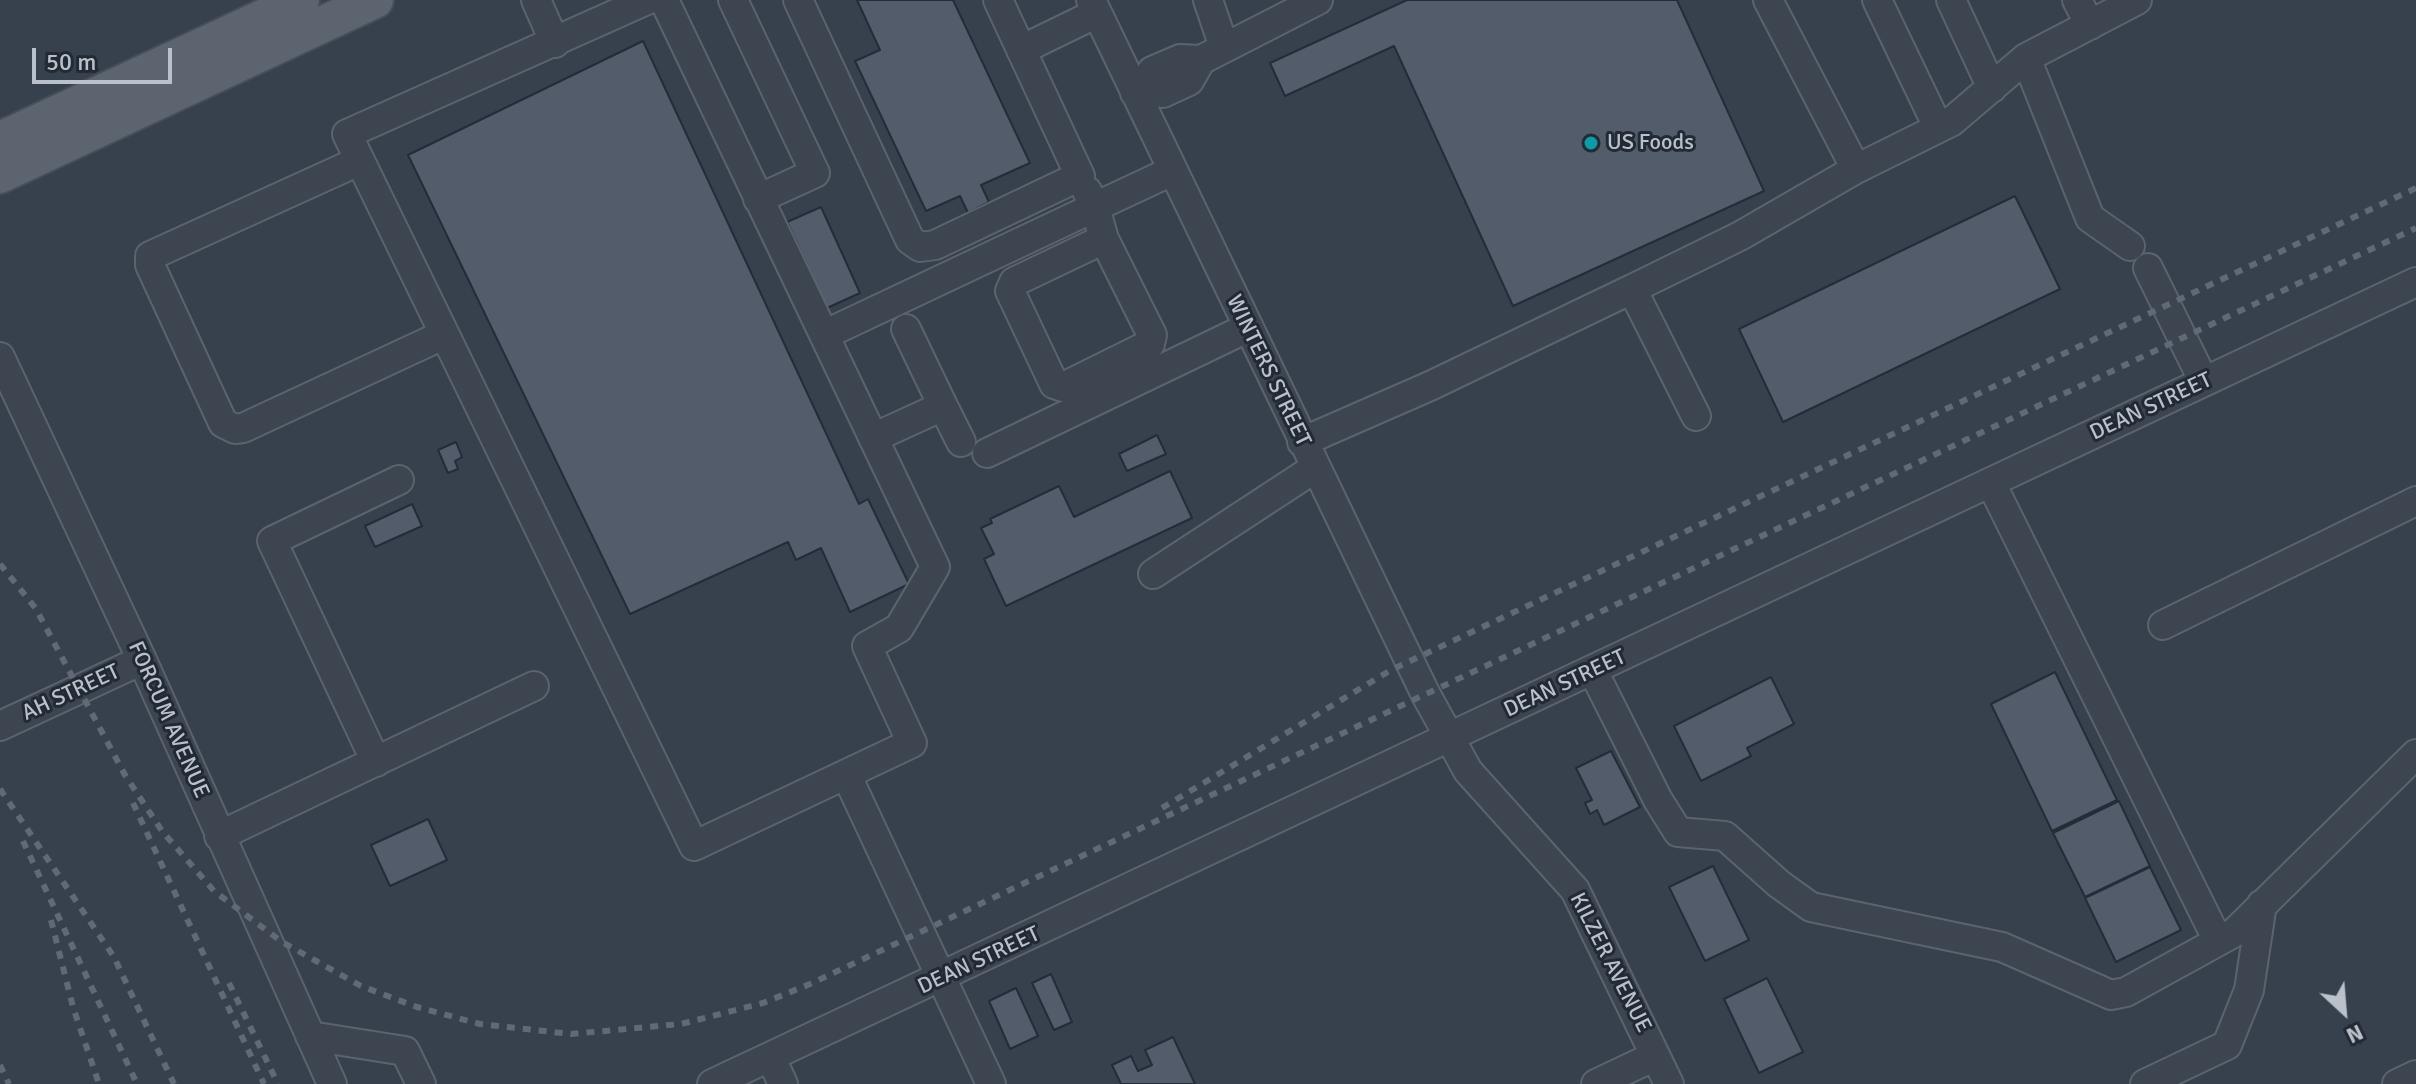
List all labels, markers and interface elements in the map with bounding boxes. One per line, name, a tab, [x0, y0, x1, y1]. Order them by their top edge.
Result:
scale bar	[36, 32, 176, 82]
text: 50 m	[46, 47, 96, 77]
place label: US Foods	[1607, 130, 1694, 156]
marker: US Foods	[1582, 134, 1600, 152]
street label: WINTERS STREET	[1220, 291, 1316, 451]
street label: DEAN STREET	[2086, 367, 2216, 447]
street label: FORCUM AVENUE	[122, 638, 214, 802]
street label: DEAN STREET	[1500, 644, 1630, 724]
street label: AH STREET	[18, 659, 124, 727]
street label: KILZER AVENUE	[1563, 889, 1657, 1037]
street label: DEAN STREET	[914, 921, 1044, 1001]
north arrow	[2304, 972, 2384, 1052]
text: N	[2342, 1019, 2368, 1050]

